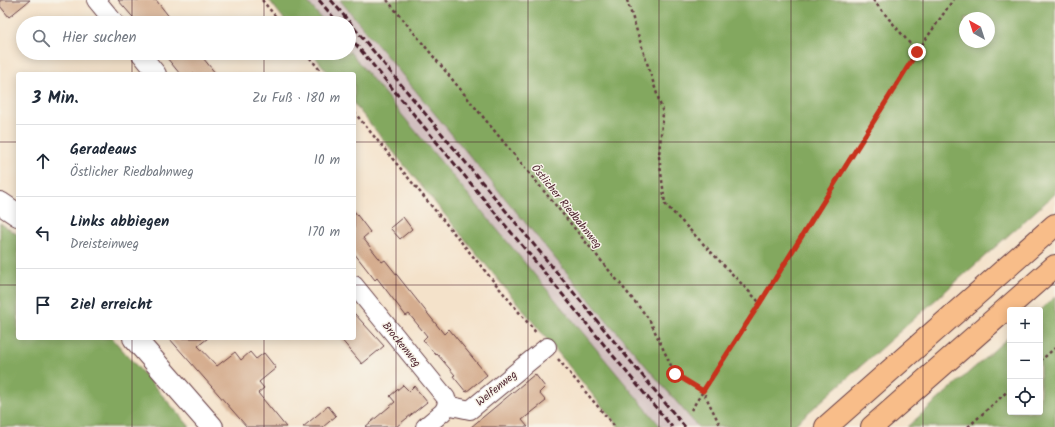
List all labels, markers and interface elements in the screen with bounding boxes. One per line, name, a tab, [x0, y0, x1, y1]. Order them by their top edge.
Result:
north arrow	[959, 12, 995, 48]
search box	[16, 16, 356, 60]
text: Hier suchen	[62, 26, 136, 50]
icon: search	[30, 27, 52, 49]
route end	[908, 43, 926, 61]
text: 3 Min.	[32, 85, 79, 112]
text: Zu Fuß · 180 m	[252, 88, 340, 109]
text: Geradeaus	[70, 138, 137, 162]
icon: ahead	[32, 150, 54, 172]
text: 10 m	[314, 150, 340, 171]
street label: Östlicher Riedbahnweg	[526, 160, 606, 253]
text: Östlicher Riedbahnweg	[70, 162, 194, 183]
text: Links abbiegen	[70, 210, 169, 234]
icon: left	[32, 222, 54, 244]
text: 170 m	[308, 222, 340, 243]
text: Dreisteinweg	[70, 234, 139, 255]
text: Ziel erreicht	[70, 293, 153, 317]
icon: arrive	[32, 294, 54, 316]
map controls	[1007, 307, 1043, 415]
button: +	[1007, 307, 1043, 343]
street label: Brockenweg	[377, 318, 425, 371]
button: −	[1007, 343, 1043, 379]
route start	[666, 365, 684, 383]
street label: Welfenweg	[472, 366, 521, 411]
button: locate	[1007, 379, 1043, 415]

